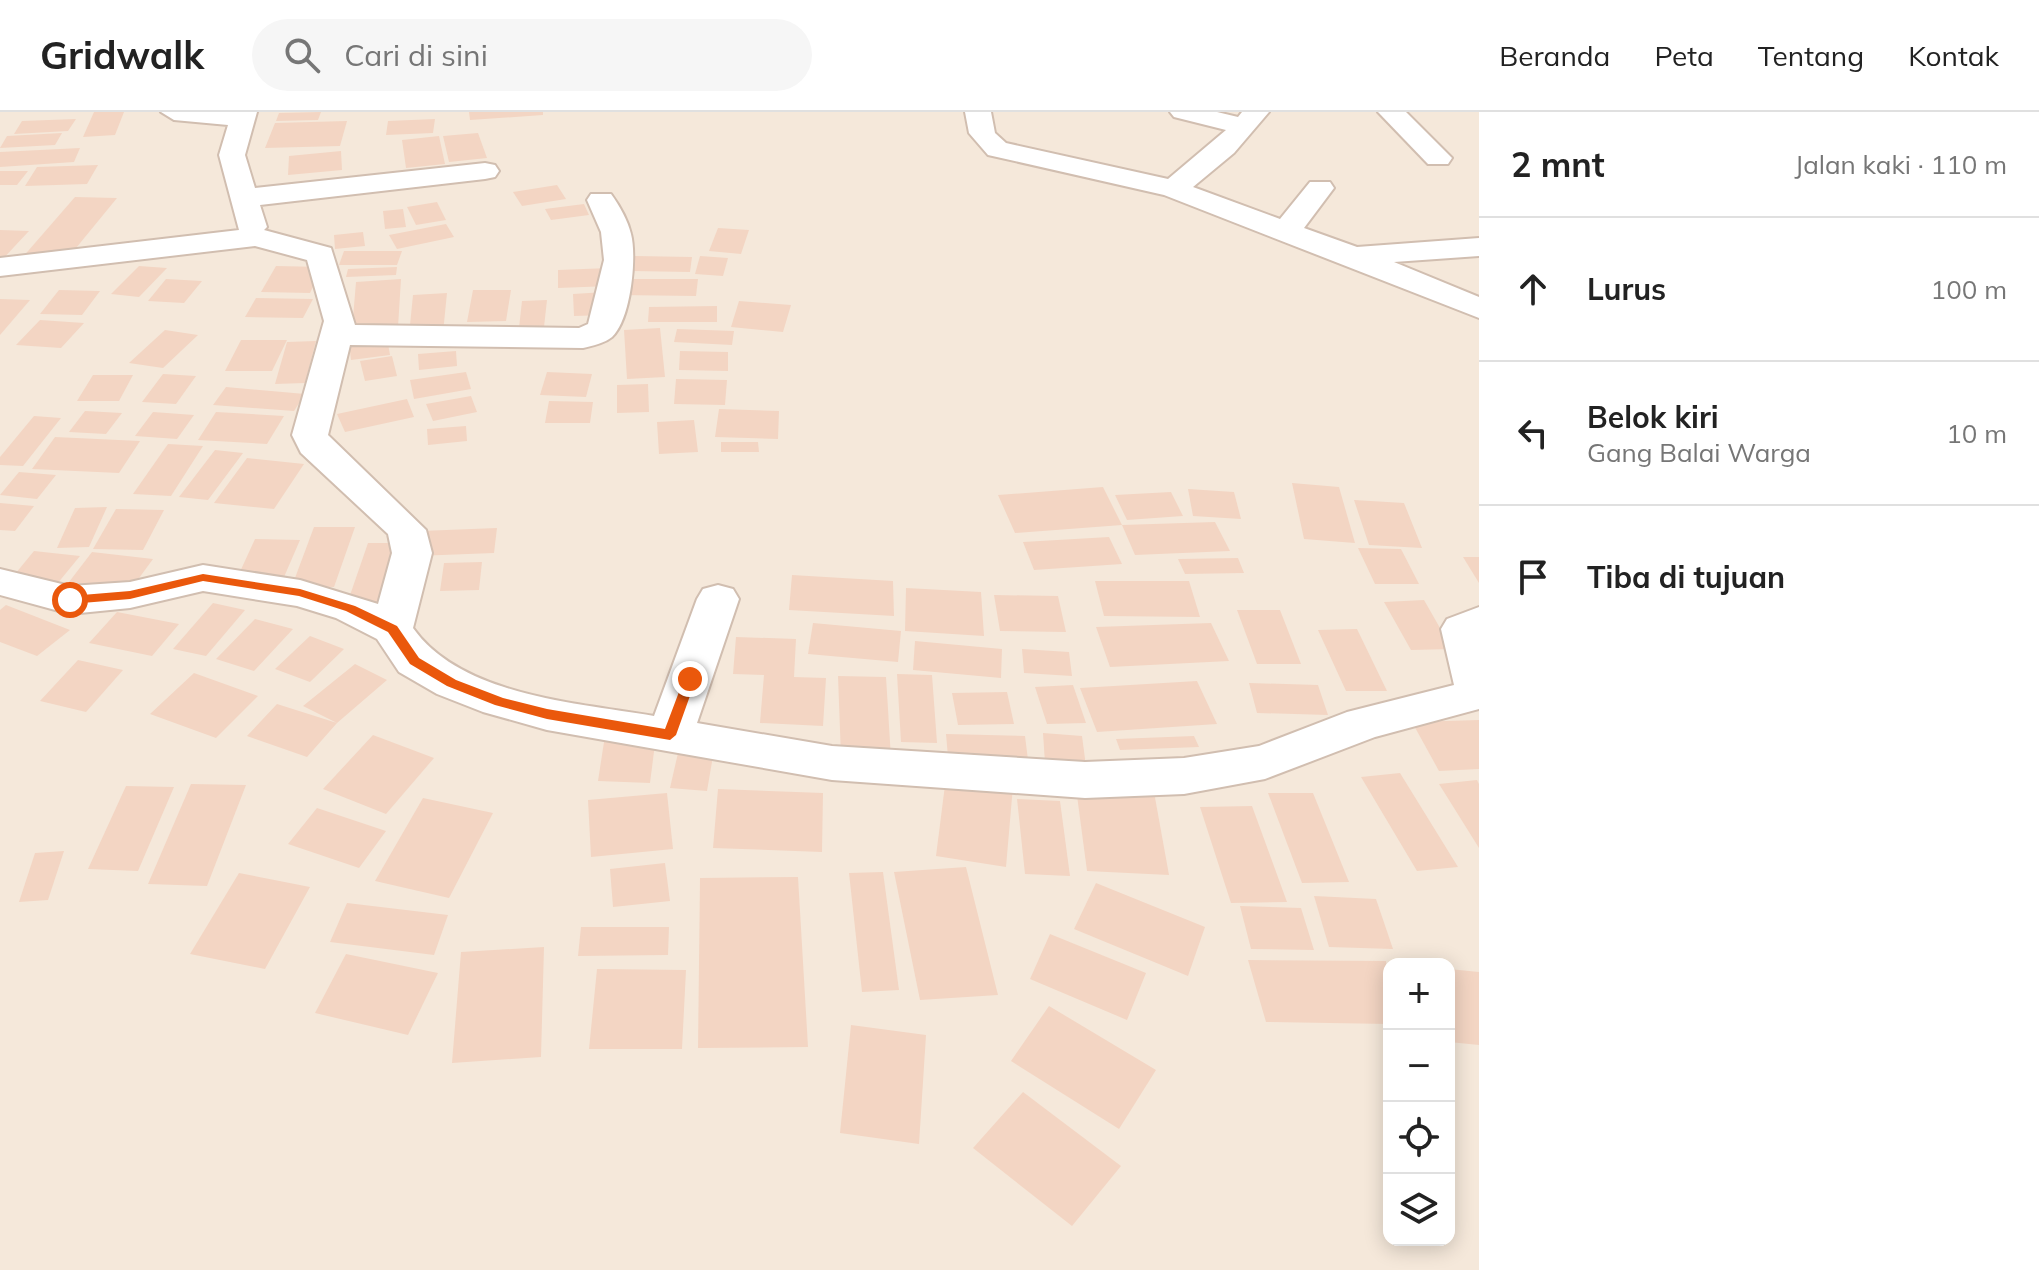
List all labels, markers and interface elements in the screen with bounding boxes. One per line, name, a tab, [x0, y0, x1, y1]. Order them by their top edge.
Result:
search box	[252, 19, 812, 91]
text: Gridwalk	[40, 31, 204, 79]
icon: search	[280, 33, 324, 77]
text: Cari di sini	[344, 36, 488, 74]
text: Beranda	[1499, 38, 1610, 73]
text: Peta	[1654, 38, 1714, 73]
text: Tentang	[1758, 38, 1864, 73]
text: Kontak	[1908, 38, 1999, 73]
text: 2 mnt	[1511, 143, 1605, 186]
text: Jalan kaki · 110 m	[1795, 148, 2007, 181]
icon: ahead	[1511, 267, 1555, 311]
text: Lurus	[1587, 270, 1666, 308]
text: 100 m	[1931, 273, 2007, 306]
text: Belok kiri	[1587, 398, 1719, 436]
icon: left	[1511, 411, 1555, 455]
text: 10 m	[1946, 417, 2007, 450]
text: Gang Balai Warga	[1587, 436, 1811, 469]
icon: arrive	[1511, 555, 1555, 599]
text: Tiba di tujuan	[1587, 558, 1785, 596]
route start	[52, 582, 88, 618]
route end	[672, 661, 708, 697]
map controls	[1383, 958, 1455, 1246]
button: +	[1383, 958, 1455, 1030]
button: −	[1383, 1030, 1455, 1102]
button: locate	[1383, 1102, 1455, 1174]
button: layers	[1383, 1174, 1455, 1246]

